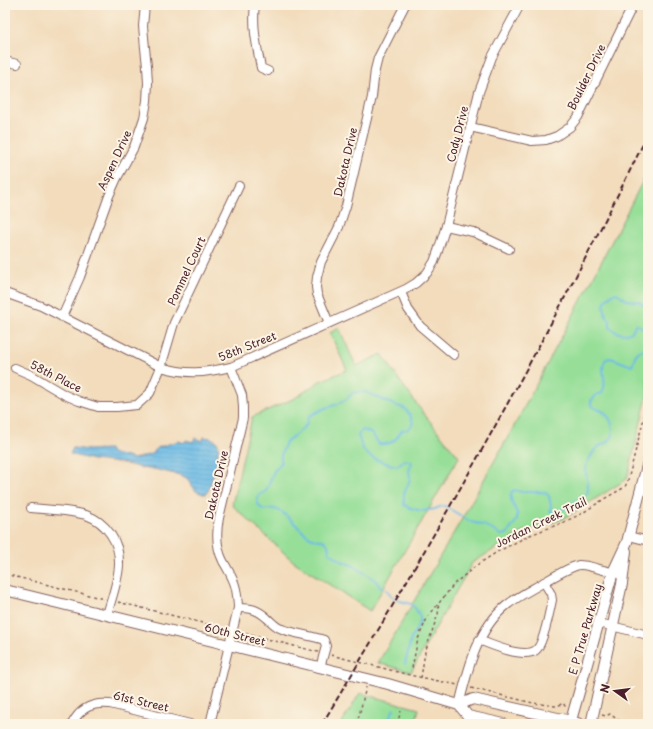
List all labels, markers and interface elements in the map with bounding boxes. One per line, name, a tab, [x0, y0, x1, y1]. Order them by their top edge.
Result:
street label: Boulder Drive	[563, 41, 609, 113]
street label: Cody Drive	[442, 104, 472, 164]
street label: Dakota Drive	[329, 126, 361, 198]
street label: Aspen Drive	[93, 127, 135, 193]
street label: Pommel Court	[163, 233, 210, 308]
street label: 58th Street	[215, 326, 279, 365]
street label: 58th Place	[27, 356, 85, 396]
street label: Dakota Drive	[200, 449, 232, 521]
street label: Jordan Creek Trail	[492, 492, 590, 552]
street label: E P True Parkway	[564, 581, 606, 677]
street label: 60th Street	[202, 618, 268, 650]
north arrow	[595, 671, 635, 711]
text: N	[596, 682, 614, 695]
street label: 61st Street	[111, 686, 171, 716]

